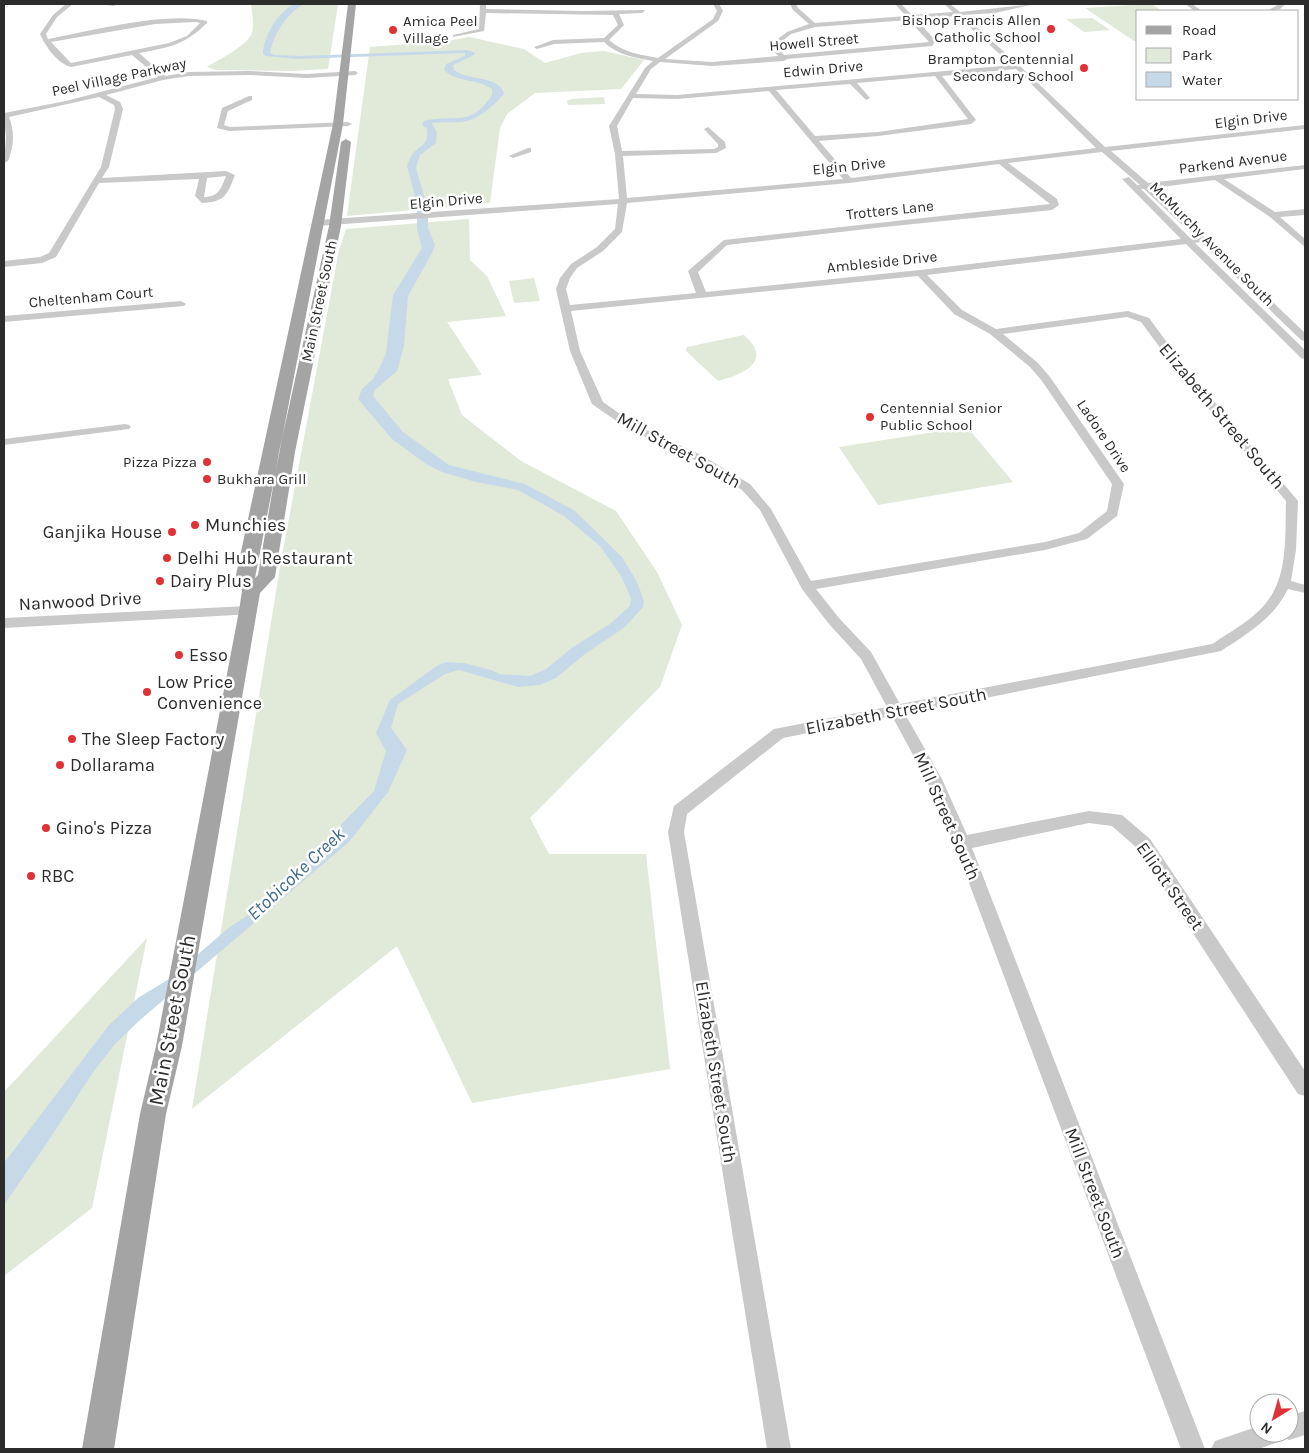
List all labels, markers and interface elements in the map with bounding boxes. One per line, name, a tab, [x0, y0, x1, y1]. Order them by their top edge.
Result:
legend	[1136, 10, 1299, 100]
place label: Bishop Francis Allen Catholic School	[902, 11, 1041, 46]
place label: Amica Peel Village	[403, 12, 478, 47]
text: Road	[1182, 21, 1217, 39]
marker: Bishop Francis Allen Catholic School	[1045, 23, 1057, 35]
marker: Amica Peel Village	[387, 24, 399, 36]
street label: Howell Street	[768, 29, 860, 55]
text: Park	[1182, 46, 1212, 64]
place label: Brampton Centennial Secondary School	[927, 50, 1074, 85]
street label: Peel Village Parkway	[50, 54, 188, 100]
street label: Edwin Drive	[782, 57, 864, 81]
marker: Brampton Centennial Secondary School	[1078, 62, 1090, 74]
text: Water	[1182, 71, 1223, 89]
street label: Elgin Drive	[1214, 106, 1288, 132]
street label: Parkend Avenue	[1178, 146, 1288, 178]
street label: Elgin Drive	[812, 153, 886, 179]
street label: McMurchy Avenue South	[1146, 178, 1278, 310]
street label: Elgin Drive	[409, 189, 483, 213]
street label: Trotters Lane	[845, 196, 935, 224]
street label: Main Street South	[297, 239, 341, 363]
street label: Ambleside Drive	[826, 247, 938, 277]
street label: Cheltenham Court	[28, 283, 154, 311]
street label: Elizabeth Street South	[1155, 339, 1289, 493]
street label: Ladore Drive	[1073, 396, 1135, 476]
place label: Centennial Senior Public School	[880, 399, 1002, 434]
street label: Mill Street South	[613, 407, 745, 493]
marker: Centennial Senior Public School	[864, 411, 876, 423]
place label: Pizza Pizza	[123, 453, 197, 471]
marker: Pizza Pizza	[201, 456, 213, 468]
place label: Bukhara Grill	[217, 470, 306, 488]
marker: Bukhara Grill	[201, 473, 213, 485]
place label: Munchies	[205, 514, 286, 536]
marker: Munchies	[189, 519, 201, 531]
place label: Ganjika House	[43, 521, 162, 543]
marker: Ganjika House	[166, 526, 178, 538]
place label: Delhi Hub Restaurant	[177, 547, 353, 569]
marker: Delhi Hub Restaurant	[161, 552, 173, 564]
place label: Dairy Plus	[170, 570, 252, 592]
marker: Dairy Plus	[154, 575, 166, 587]
street label: Nanwood Drive	[18, 587, 142, 615]
place label: Esso	[189, 644, 228, 666]
marker: Esso	[173, 649, 185, 661]
place label: Low Price Convenience	[157, 671, 262, 714]
street label: Elizabeth Street South	[804, 683, 988, 739]
marker: Low Price Convenience	[141, 686, 153, 698]
place label: The Sleep Factory	[82, 728, 225, 750]
marker: The Sleep Factory	[66, 733, 78, 745]
street label: Mill Street South	[909, 749, 985, 883]
place label: Dollarama	[70, 754, 155, 776]
marker: Dollarama	[54, 759, 66, 771]
place label: Gino's Pizza	[56, 817, 152, 839]
marker: Gino's Pizza	[40, 822, 52, 834]
water label: Etobicoke Creek	[243, 823, 350, 925]
street label: Elliott Street	[1132, 838, 1209, 935]
place label: RBC	[41, 865, 74, 887]
marker: RBC	[25, 870, 37, 882]
street label: Main Street South	[144, 933, 200, 1107]
street label: Elizabeth Street South	[691, 980, 741, 1164]
street label: Mill Street South	[1060, 1125, 1130, 1261]
north arrow	[1249, 1393, 1299, 1443]
text: N	[1257, 1418, 1276, 1438]

